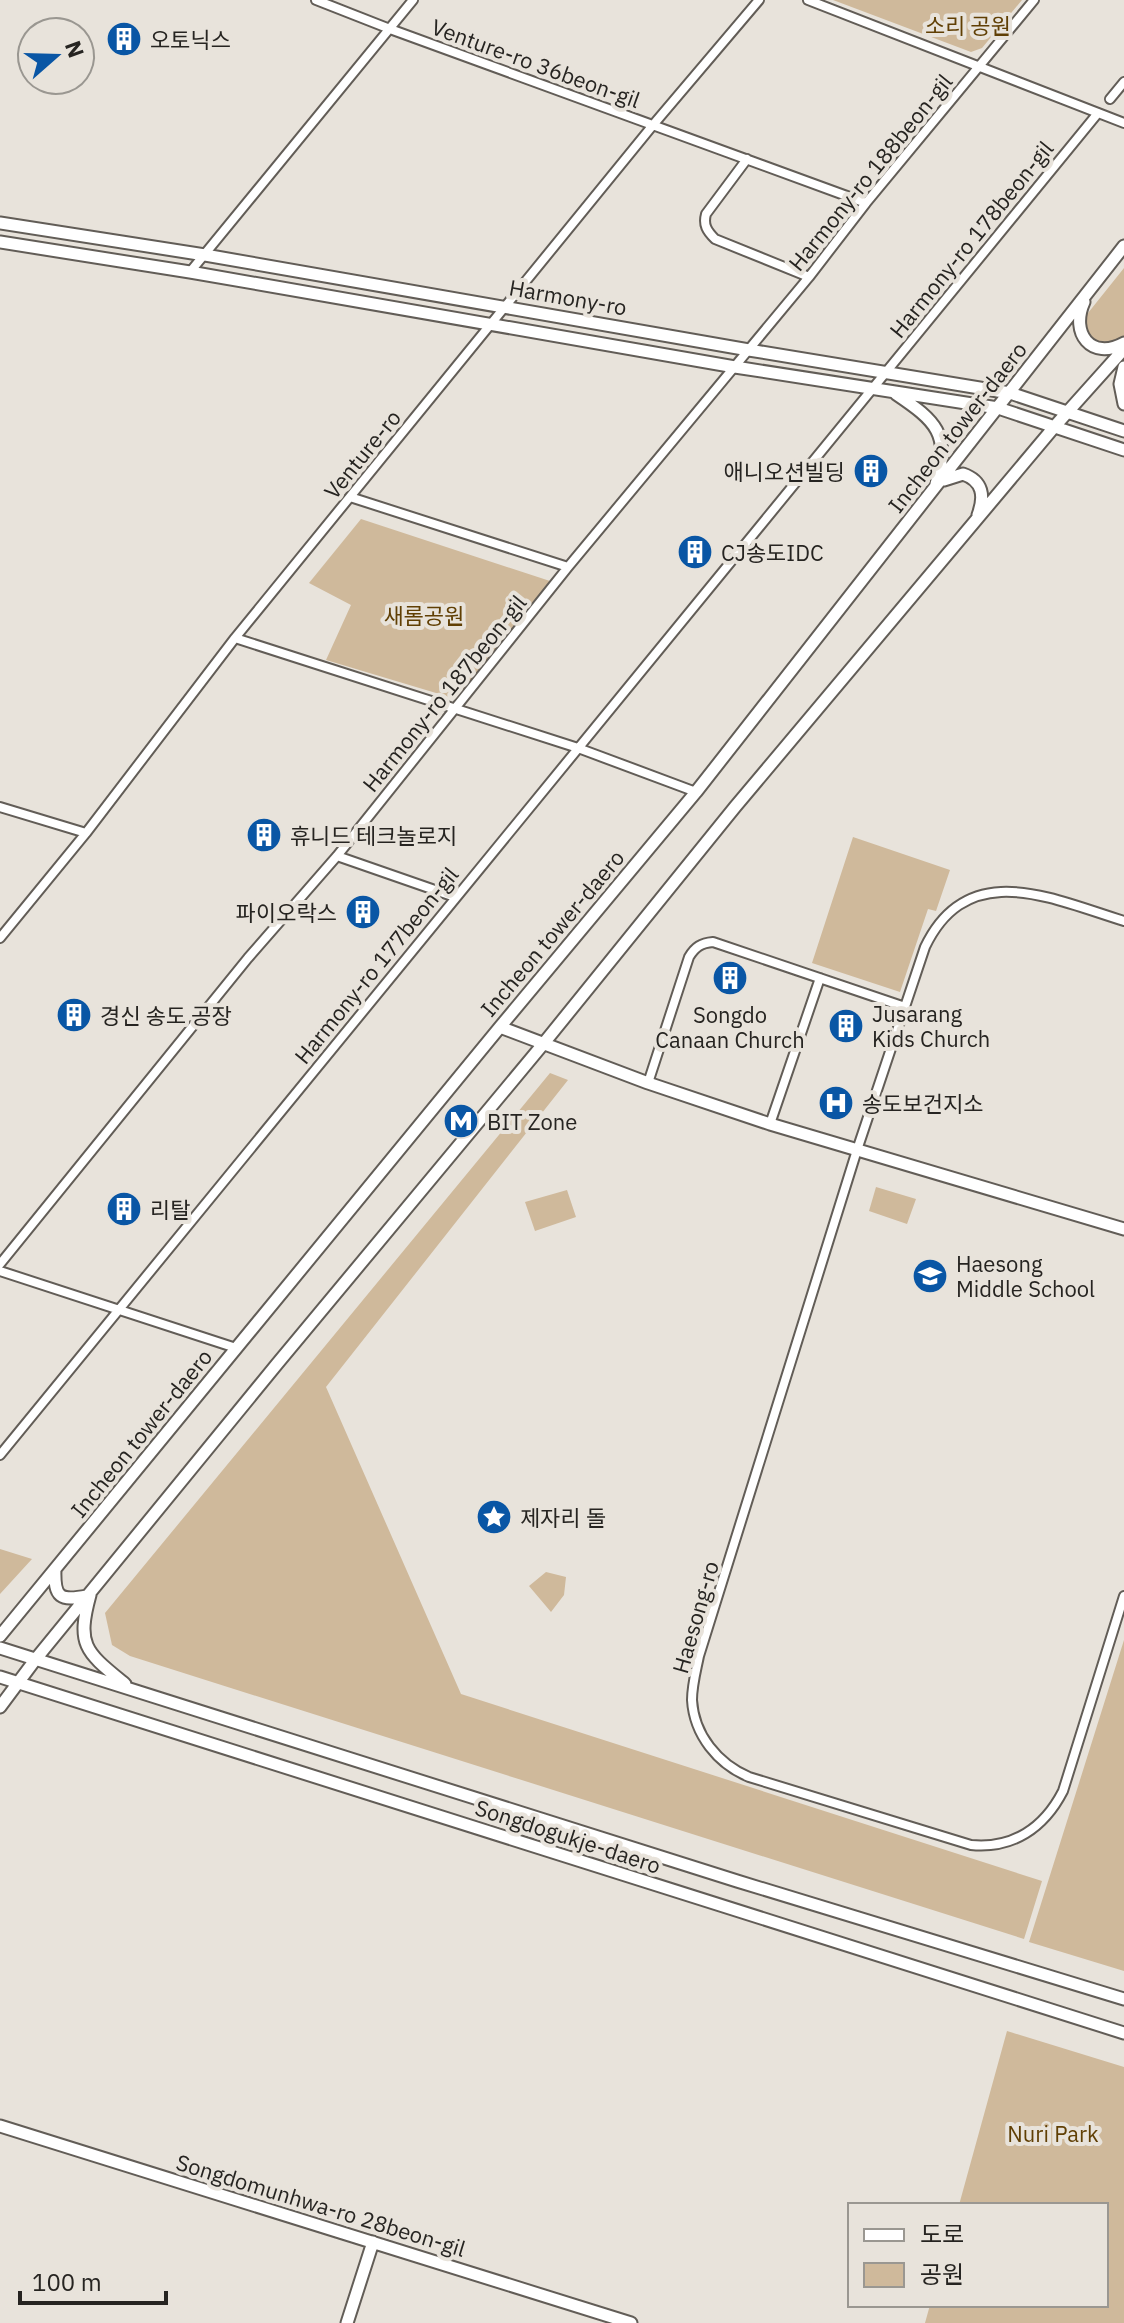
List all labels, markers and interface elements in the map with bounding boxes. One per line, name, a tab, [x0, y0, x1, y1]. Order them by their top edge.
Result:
park label: 소리 공원	[925, 11, 1011, 40]
street label: Venture-ro 36beon-gil	[428, 12, 644, 114]
north arrow	[16, 16, 96, 96]
building icon: 오토닉스	[105, 20, 143, 58]
place label: 오토닉스	[150, 25, 231, 54]
text: N	[59, 37, 92, 61]
street label: Harmony-ro 188beon-gil	[782, 68, 958, 276]
street label: Harmony-ro 178beon-gil	[883, 135, 1059, 343]
street label: Harmony-ro	[507, 272, 629, 322]
street label: Incheon tower-daero	[881, 336, 1033, 518]
street label: Venture-ro	[317, 403, 407, 505]
building icon: 애니오션빌딩	[852, 452, 890, 490]
place label: 애니오션빌딩	[724, 457, 845, 486]
building icon: CJ송도IDC	[676, 533, 714, 571]
place label: CJ송도IDC	[721, 538, 824, 567]
street label: Harmony-ro 187beon-gil	[356, 589, 532, 797]
park label: 새롬공원	[384, 601, 464, 630]
building icon: 휴니드 테크놀로지	[245, 816, 283, 854]
place label: 휴니드 테크놀로지	[290, 821, 457, 850]
street label: Incheon tower-daero	[474, 844, 630, 1022]
street label: Harmony-ro 177beon-gil	[288, 861, 464, 1069]
building icon: 파이오락스	[344, 893, 382, 931]
place label: 파이오락스	[236, 898, 337, 927]
building icon: Songdo Canaan Church	[711, 959, 749, 997]
building icon: 경신 송도 공장	[55, 996, 93, 1034]
place label: Jusarang Kids Church	[872, 999, 990, 1053]
place label: Songdo Canaan Church	[655, 1000, 805, 1054]
place label: 경신 송도 공장	[100, 1001, 232, 1030]
building icon: Jusarang Kids Church	[827, 1007, 865, 1045]
hospital icon: 송도보건지소	[817, 1084, 855, 1122]
place label: 송도보건지소	[862, 1089, 983, 1118]
metro station icon: BIT Zone	[442, 1102, 480, 1140]
place label: BIT Zone	[487, 1107, 577, 1136]
building icon: 리탈	[105, 1190, 143, 1228]
place label: 리탈	[150, 1195, 190, 1224]
place label: Haesong Middle School	[956, 1249, 1095, 1303]
school or university icon: Haesong Middle School	[911, 1257, 949, 1295]
street label: Incheon tower-daero	[64, 1343, 218, 1523]
place icon: 제자리 돌	[475, 1498, 513, 1536]
place label: 제자리 돌	[520, 1503, 606, 1532]
street label: Haesong-ro	[665, 1557, 725, 1677]
street label: Songdogukje-daero	[472, 1792, 664, 1880]
park label: Nuri Park	[1007, 2119, 1099, 2148]
street label: Songdomunhwa-ro 28beon-gil	[173, 2147, 469, 2263]
legend	[848, 2203, 1108, 2307]
text: 도로	[920, 2218, 964, 2250]
scale bar	[20, 2255, 166, 2305]
text: 공원	[920, 2258, 964, 2290]
text: 100 m	[32, 2266, 102, 2298]

